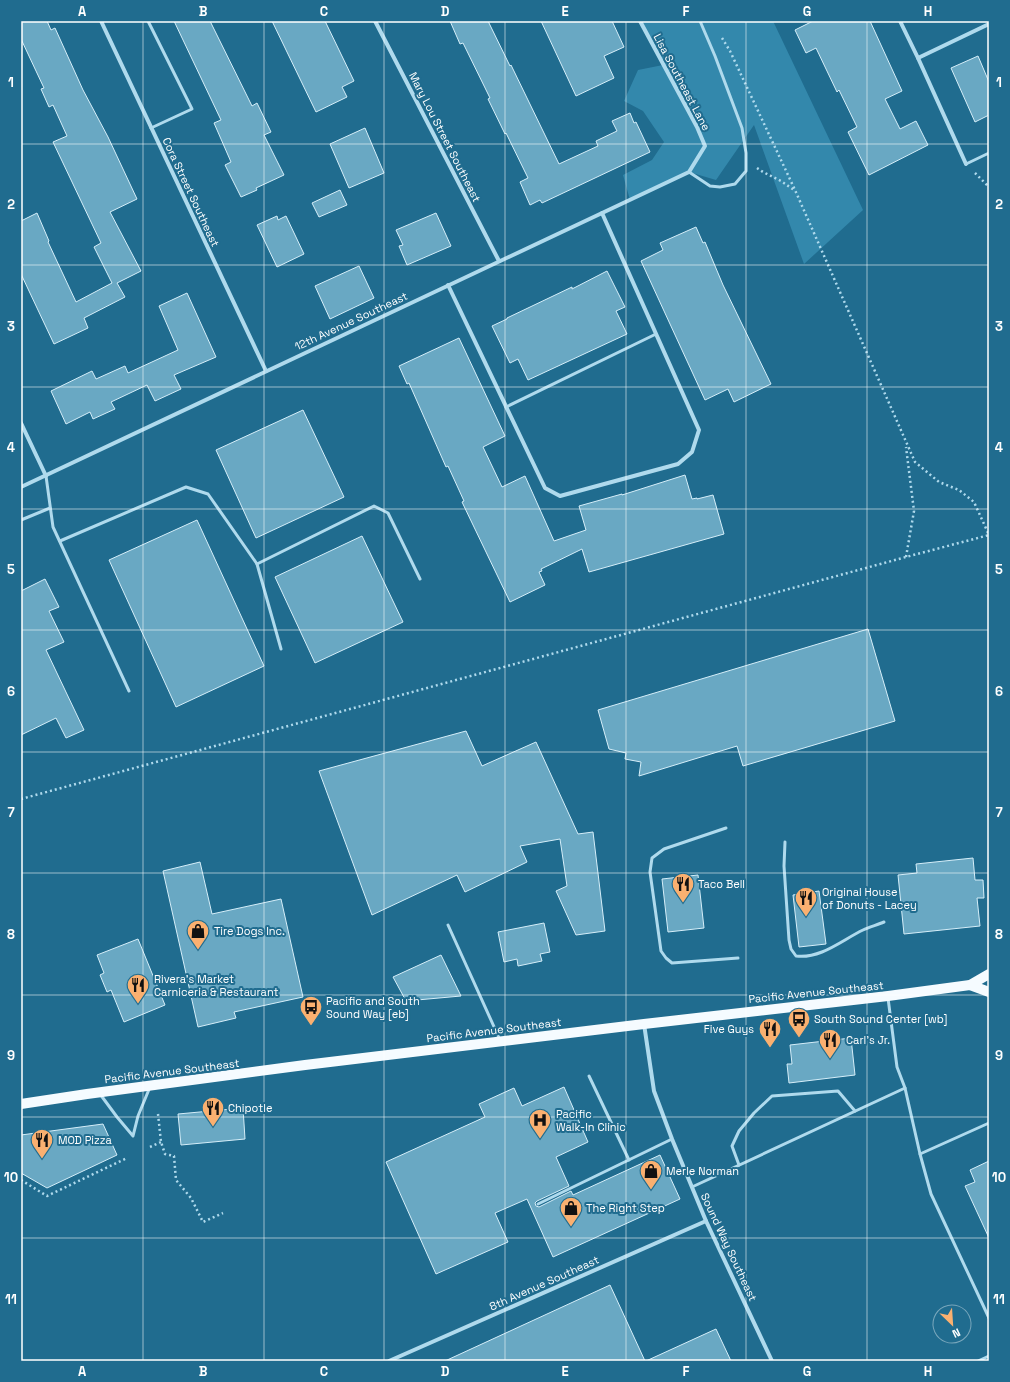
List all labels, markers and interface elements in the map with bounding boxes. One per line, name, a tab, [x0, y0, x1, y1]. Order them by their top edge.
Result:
text: A	[78, 3, 87, 20]
text: B	[199, 3, 208, 20]
text: C	[320, 3, 328, 20]
text: D	[441, 3, 450, 20]
text: E	[561, 3, 569, 20]
text: F	[683, 3, 690, 20]
text: G	[803, 3, 811, 20]
text: H	[924, 3, 932, 20]
street label: Lisa Southeast Lane	[651, 31, 713, 133]
street label: Mary Lou Street Southeast	[406, 70, 484, 204]
text: 1	[8, 74, 14, 91]
text: 1	[996, 74, 1002, 91]
street label: Cora Street Southeast	[160, 135, 222, 249]
text: 2	[7, 196, 15, 213]
text: 2	[995, 196, 1003, 213]
street label: 12th Avenue Southeast	[292, 289, 410, 353]
text: 3	[7, 318, 15, 335]
text: 3	[995, 318, 1003, 335]
text: 4	[7, 439, 15, 456]
text: 4	[995, 439, 1003, 456]
text: 5	[7, 561, 15, 578]
text: 5	[995, 561, 1003, 578]
text: 6	[7, 683, 15, 700]
text: 6	[995, 683, 1003, 700]
text: 7	[7, 804, 15, 821]
text: 7	[995, 804, 1003, 821]
restaurant icon: Taco Bell	[670, 871, 696, 904]
place label: Taco Bell	[698, 877, 745, 891]
restaurant icon: Original House of Donuts - Lacey	[793, 885, 819, 918]
place label: Original House of Donuts - Lacey	[822, 885, 917, 912]
shop icon: Tire Dogs Inc.	[185, 918, 211, 951]
place label: Tire Dogs Inc.	[214, 924, 285, 938]
text: 8	[7, 926, 15, 943]
text: 8	[995, 926, 1003, 943]
restaurant icon: Rivera’s Market Carniceria & Restaurant	[125, 972, 151, 1005]
place label: Rivera’s Market Carniceria & Restaurant	[154, 972, 279, 999]
street label: Pacific Avenue Southeast	[748, 978, 884, 1006]
bus stop icon: Pacific and South Sound Way [eb]	[298, 994, 324, 1027]
place label: Pacific and South Sound Way [eb]	[326, 994, 420, 1021]
bus stop icon: South Sound Center [wb]	[786, 1006, 812, 1039]
place label: South Sound Center [wb]	[814, 1012, 948, 1026]
street label: Pacific Avenue Southeast	[426, 1015, 562, 1045]
restaurant icon: Five Guys	[757, 1016, 783, 1049]
place label: Five Guys	[704, 1022, 754, 1036]
restaurant icon: Carl's Jr.	[817, 1027, 843, 1060]
place label: Carl's Jr.	[846, 1033, 890, 1047]
text: 9	[7, 1047, 15, 1064]
text: 9	[995, 1047, 1003, 1064]
street label: Pacific Avenue Southeast	[104, 1056, 240, 1086]
restaurant icon: Chipotle	[200, 1095, 226, 1128]
place label: Chipotle	[228, 1101, 272, 1115]
hospital icon: Pacific Walk-In Clinic	[527, 1107, 553, 1140]
place label: Pacific Walk-In Clinic	[556, 1107, 626, 1134]
restaurant icon: MOD Pizza	[29, 1127, 55, 1160]
place label: MOD Pizza	[58, 1133, 112, 1147]
shop icon: Merle Norman	[638, 1158, 664, 1191]
place label: Merle Norman	[666, 1164, 739, 1178]
text: 10	[4, 1169, 18, 1186]
text: 10	[992, 1169, 1006, 1186]
street label: Sound Way Southeast	[698, 1191, 760, 1303]
shop icon: The Right Step	[558, 1195, 584, 1228]
place label: The Right Step	[586, 1201, 665, 1215]
street label: 8th Avenue Southeast	[487, 1252, 601, 1314]
text: 11	[5, 1291, 17, 1308]
text: 11	[993, 1291, 1005, 1308]
north arrow	[932, 1304, 972, 1344]
text: N	[950, 1325, 963, 1341]
text: A	[78, 1363, 87, 1380]
text: B	[199, 1363, 208, 1380]
text: C	[320, 1363, 328, 1380]
text: D	[441, 1363, 450, 1380]
text: E	[561, 1363, 569, 1380]
text: F	[683, 1363, 690, 1380]
text: G	[803, 1363, 811, 1380]
text: H	[924, 1363, 932, 1380]

